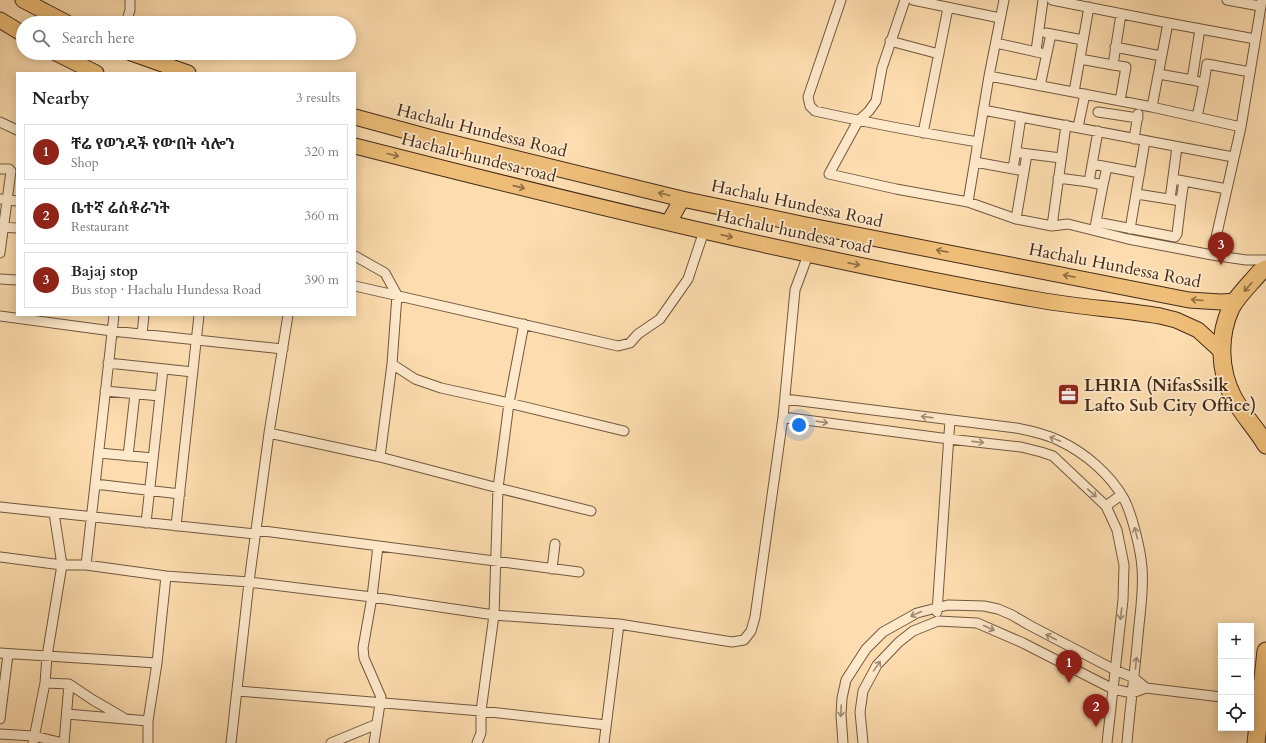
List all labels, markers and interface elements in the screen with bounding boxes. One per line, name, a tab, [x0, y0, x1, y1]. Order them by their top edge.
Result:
search box	[16, 16, 356, 60]
icon: search	[30, 27, 52, 49]
text: Search here	[62, 28, 135, 48]
text: Nearby	[32, 87, 89, 110]
text: 3 results	[296, 89, 340, 107]
street label: Hachalu Hundessa Road	[394, 98, 569, 163]
street label: Hachalu hundesa road	[399, 127, 559, 188]
text: ቸሬ የወንዳች የውበት ሳሎን	[71, 134, 235, 154]
text: 1	[43, 143, 49, 161]
text: 320 m	[305, 143, 339, 161]
one-way arrow	[386, 152, 399, 160]
text: Shop	[71, 154, 99, 172]
street label: Hachalu Hundessa Road	[709, 174, 885, 233]
one-way arrow	[512, 183, 525, 191]
one-way arrow	[657, 190, 670, 197]
text: ቤተኛ ሬስቶራንት	[71, 198, 170, 218]
street label: Hachalu hundesa road	[714, 204, 874, 259]
text: 2	[43, 207, 49, 225]
text: 360 m	[305, 207, 339, 225]
text: Restaurant	[71, 218, 129, 236]
pin: 3	[1208, 232, 1234, 265]
one-way arrow	[720, 233, 733, 240]
street label: Hachalu Hundessa Road	[1027, 238, 1203, 293]
one-way arrow	[935, 247, 948, 255]
one-way arrow	[847, 260, 860, 268]
text: Bajaj stop	[71, 261, 138, 281]
text: 3	[43, 271, 49, 289]
text: 390 m	[305, 271, 339, 289]
one-way arrow	[1063, 272, 1076, 280]
text: Bus stop · Hachalu Hundessa Road	[71, 281, 261, 299]
one-way arrow	[1243, 281, 1252, 292]
one-way arrow	[1191, 297, 1204, 304]
place label: LHRIA (NifasSsilk Lafto Sub City Office)	[1084, 374, 1256, 417]
office icon: LHRIA (NifasSsilk Lafto Sub City Office)	[1055, 382, 1081, 408]
one-way arrow	[921, 413, 934, 421]
your location	[789, 415, 809, 435]
one-way arrow	[815, 418, 828, 426]
one-way arrow	[1049, 434, 1061, 442]
one-way arrow	[971, 439, 984, 446]
one-way arrow	[1087, 488, 1097, 498]
one-way arrow	[1131, 527, 1139, 540]
one-way arrow	[1117, 607, 1125, 620]
one-way arrow	[910, 611, 922, 618]
map controls	[1218, 623, 1254, 731]
button: +	[1218, 623, 1254, 659]
one-way arrow	[983, 625, 995, 632]
one-way arrow	[1045, 632, 1057, 640]
pin: 1	[1056, 650, 1082, 683]
one-way arrow	[1132, 656, 1139, 669]
button: −	[1218, 659, 1254, 695]
one-way arrow	[873, 661, 881, 672]
pin: 2	[1083, 694, 1109, 727]
button: locate	[1218, 695, 1254, 731]
one-way arrow	[838, 704, 845, 717]

